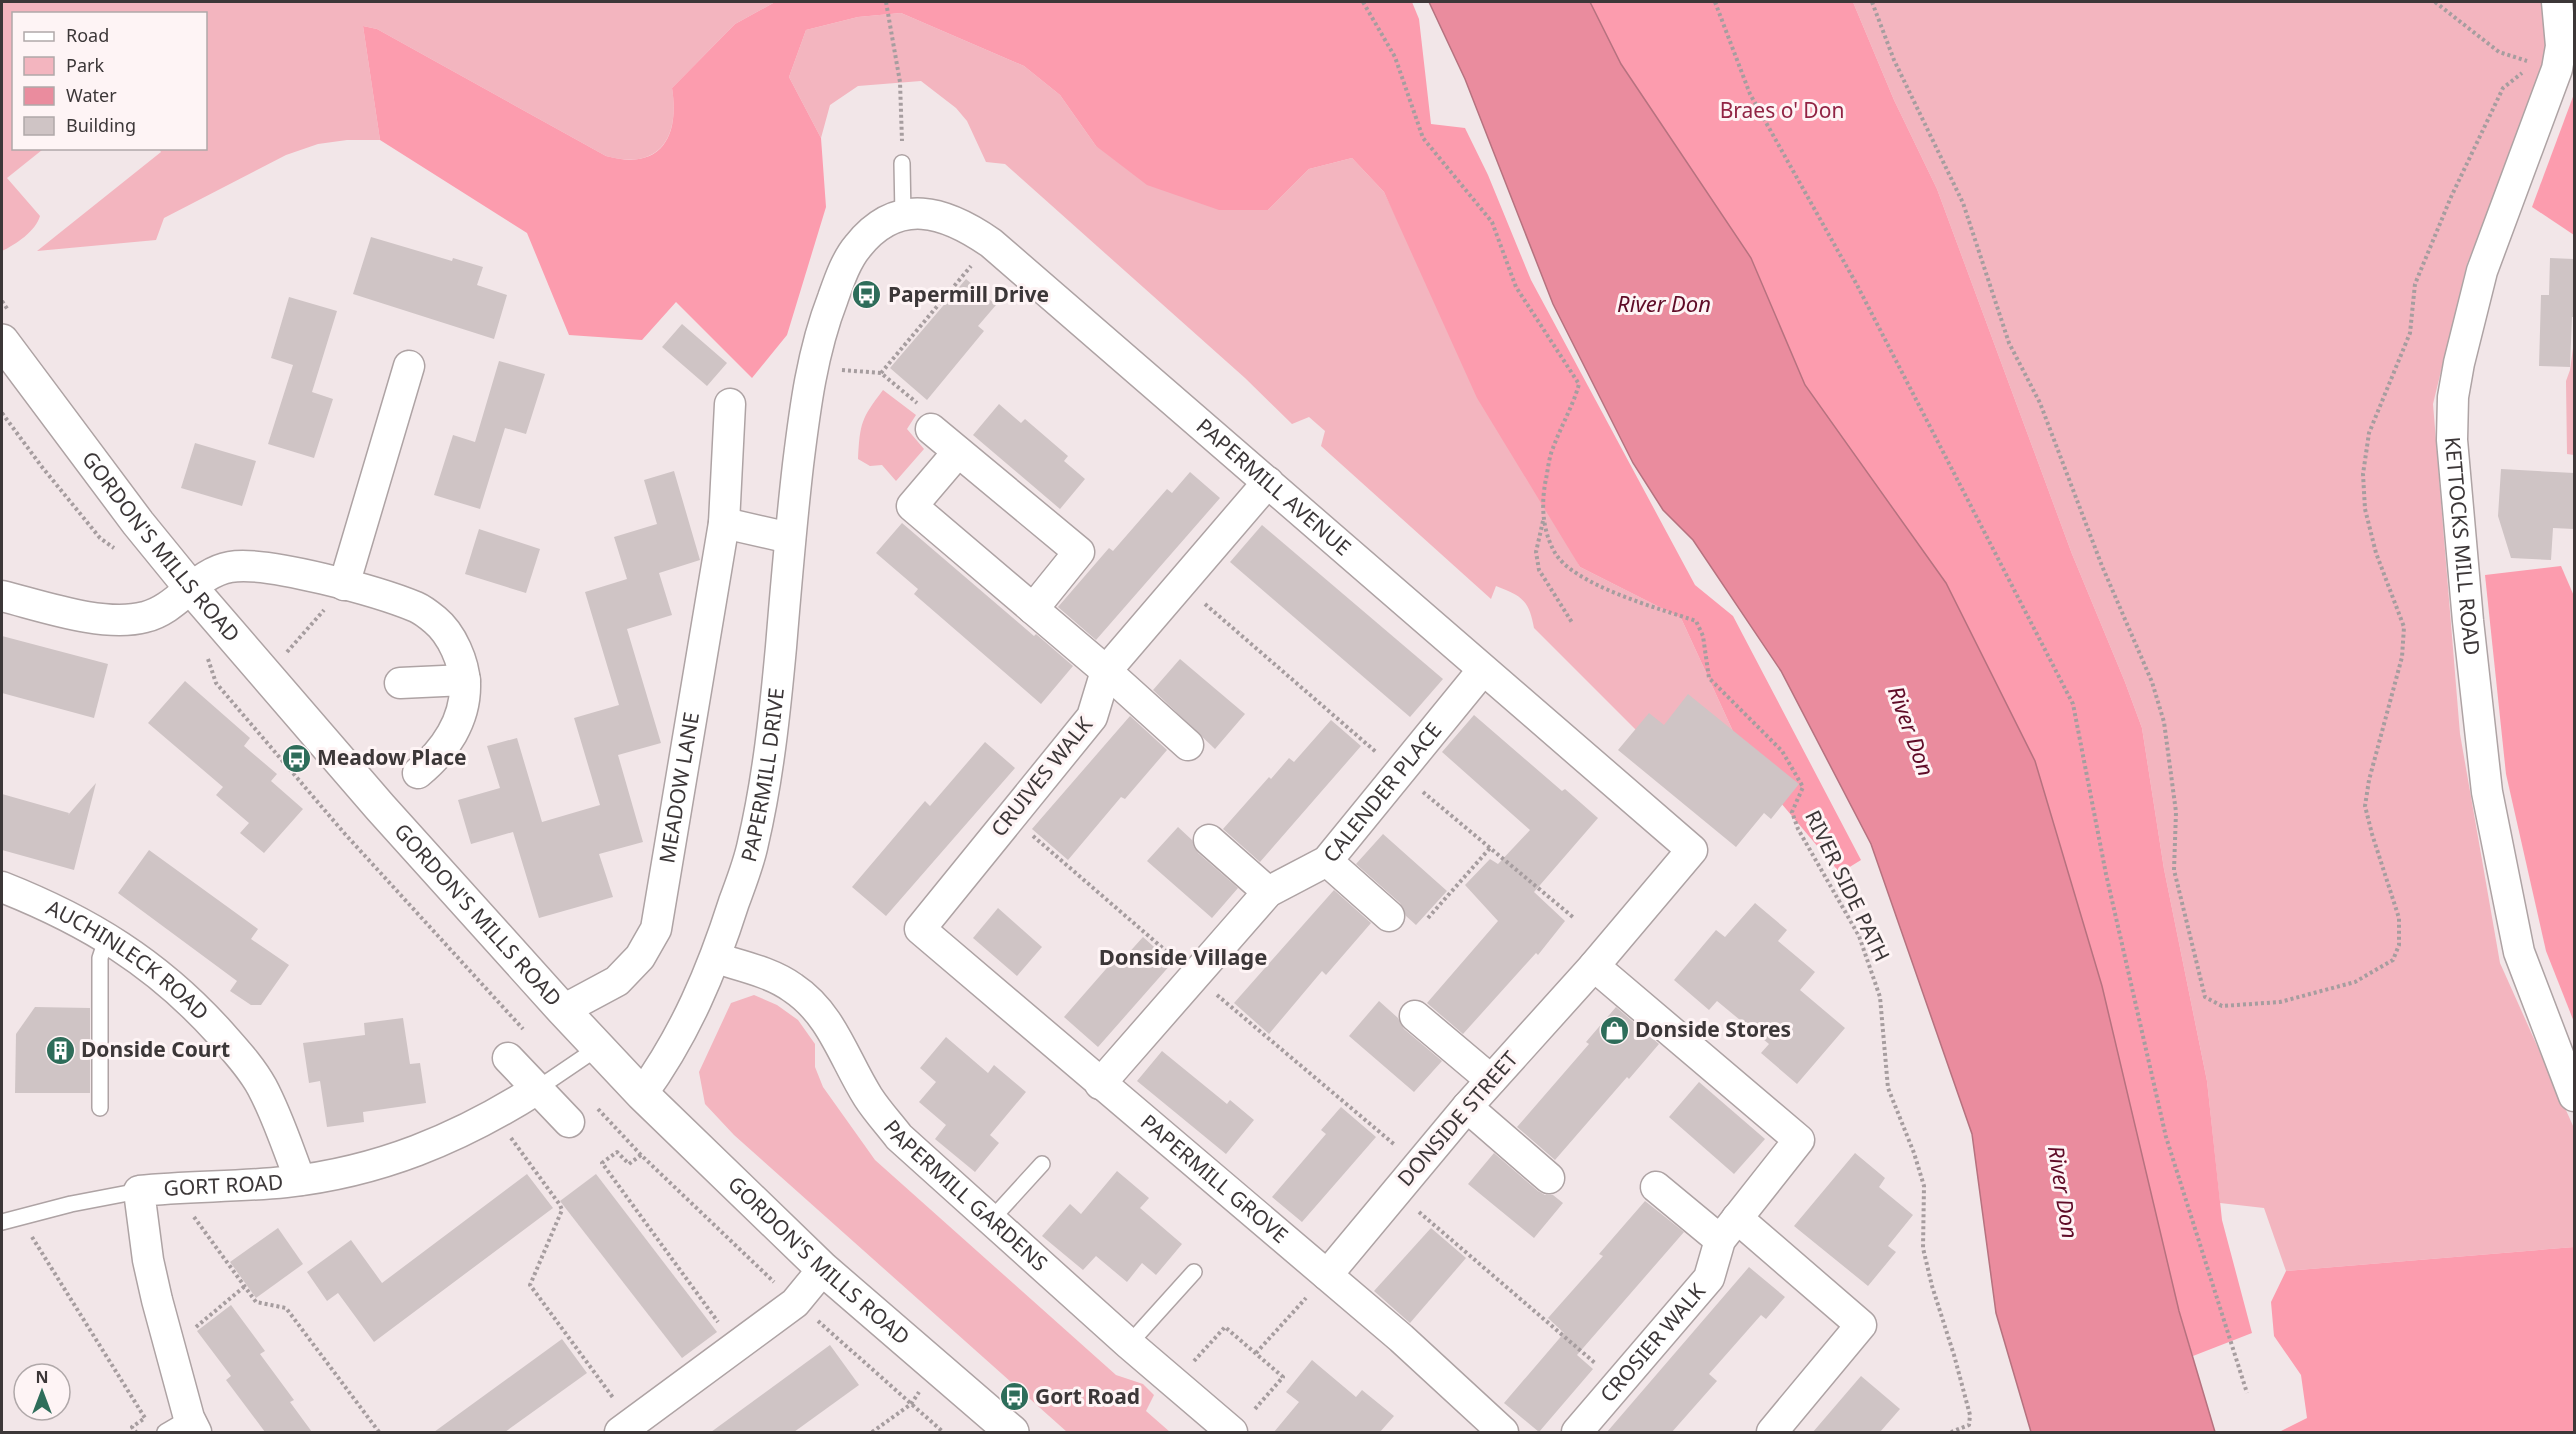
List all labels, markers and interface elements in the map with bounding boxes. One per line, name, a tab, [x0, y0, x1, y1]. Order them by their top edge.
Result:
legend	[12, 12, 207, 150]
text: Road	[66, 23, 109, 47]
text: Park	[66, 53, 104, 77]
text: Water	[66, 83, 117, 107]
park label: Braes o' Don	[1720, 96, 1844, 124]
text: Building	[66, 113, 136, 137]
bus stop icon: Papermill Drive	[851, 279, 883, 311]
place label: Papermill Drive	[888, 280, 1049, 308]
water label: River Don	[1617, 288, 1711, 318]
street label: PAPERMILL AVENUE	[1191, 412, 1357, 562]
street label: KETTOCKS MILL ROAD	[2439, 436, 2487, 657]
street label: GORDON'S MILLS ROAD	[76, 445, 246, 648]
water label: River Don	[1882, 681, 1942, 780]
street label: PAPERMILL DRIVE	[734, 686, 790, 865]
street label: MEADOW LANE	[652, 710, 705, 865]
street label: CRUIVES WALK	[984, 711, 1098, 842]
street label: CALENDER PLACE	[1317, 716, 1447, 868]
bus stop icon: Meadow Place	[280, 742, 312, 774]
place label: Meadow Place	[317, 743, 467, 771]
street label: RIVER SIDE PATH	[1799, 805, 1897, 966]
street label: GORDON'S MILLS ROAD	[388, 817, 568, 1012]
street label: AUCHINLECK ROAD	[42, 893, 215, 1026]
district label: Donside Village	[1099, 941, 1267, 971]
shop icon: Donside Stores	[1598, 1014, 1630, 1046]
place label: Donside Stores	[1635, 1015, 1791, 1043]
building icon: Donside Court	[44, 1034, 76, 1066]
place label: Donside Court	[81, 1035, 230, 1063]
street label: DONSIDE STREET	[1391, 1045, 1524, 1192]
street label: PAPERMILL GROVE	[1135, 1108, 1294, 1249]
street label: PAPERMILL GARDENS	[878, 1114, 1054, 1277]
water label: River Don	[2042, 1143, 2086, 1241]
street label: GORT ROAD	[163, 1167, 284, 1202]
street label: GORDON'S MILLS ROAD	[722, 1170, 916, 1351]
street label: CROSIER WALK	[1594, 1277, 1711, 1408]
north arrow	[12, 1362, 72, 1422]
text: N	[35, 1366, 49, 1388]
bus stop icon: Gort Road	[998, 1381, 1030, 1413]
place label: Gort Road	[1035, 1382, 1140, 1410]

